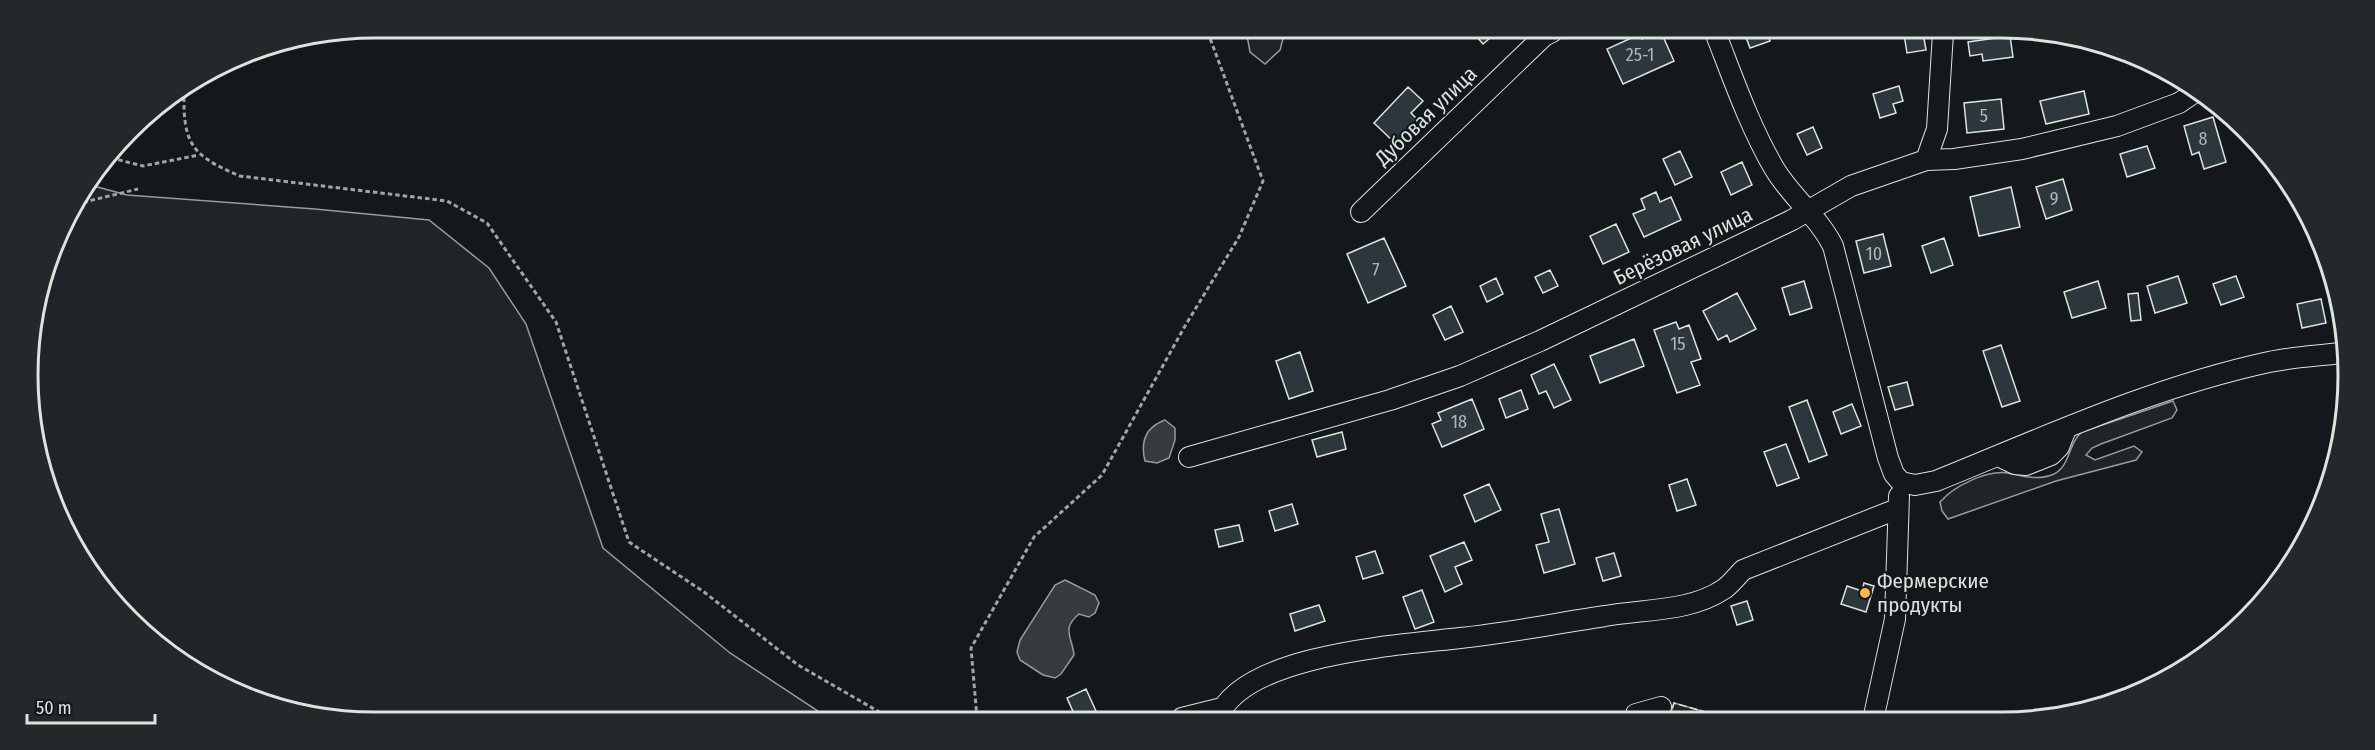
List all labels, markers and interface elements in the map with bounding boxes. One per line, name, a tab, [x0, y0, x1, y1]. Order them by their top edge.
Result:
house number: 25-1	[1626, 44, 1654, 66]
street label: Дубовая улица	[1369, 61, 1482, 172]
house number: 5	[1980, 105, 1988, 127]
house number: 8	[2199, 128, 2208, 150]
house number: 9	[2050, 188, 2058, 210]
street label: Берёзовая улица	[1609, 201, 1757, 291]
house number: 10	[1866, 243, 1882, 265]
house number: 7	[1372, 259, 1380, 281]
house number: 15	[1670, 333, 1686, 355]
house number: 18	[1451, 411, 1467, 433]
place label: Фермерские продукты	[1877, 568, 1989, 618]
marker: Фермерские продукты	[1858, 586, 1872, 600]
scale bar	[27, 687, 154, 725]
text: 50 m	[36, 697, 72, 719]

